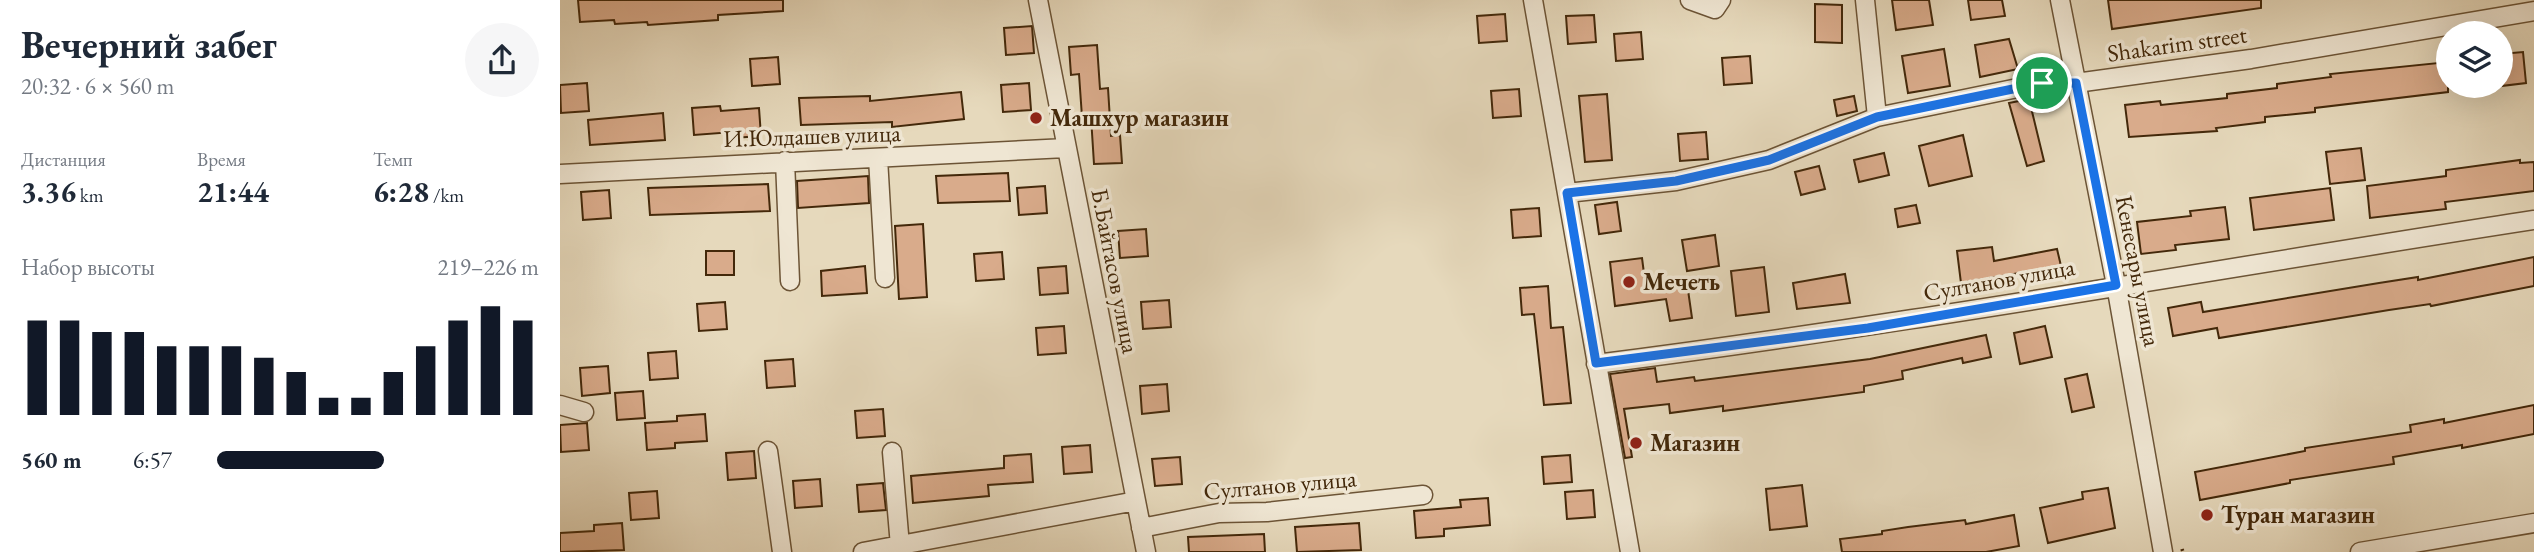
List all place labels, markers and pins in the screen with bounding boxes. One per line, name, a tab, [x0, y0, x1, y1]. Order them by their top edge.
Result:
pin	[2012, 53, 2072, 113]
place label: Машхур магазин	[1050, 102, 1229, 134]
marker: Машхур магазин	[1028, 110, 1044, 126]
place label: Мечеть	[1643, 266, 1720, 297]
marker: Мечеть	[1621, 274, 1637, 290]
place label: Магазин	[1650, 427, 1740, 458]
marker: Магазин	[1628, 435, 1644, 451]
place label: Туран магазин	[2221, 499, 2375, 531]
marker: Туран магазин	[2199, 507, 2215, 523]

